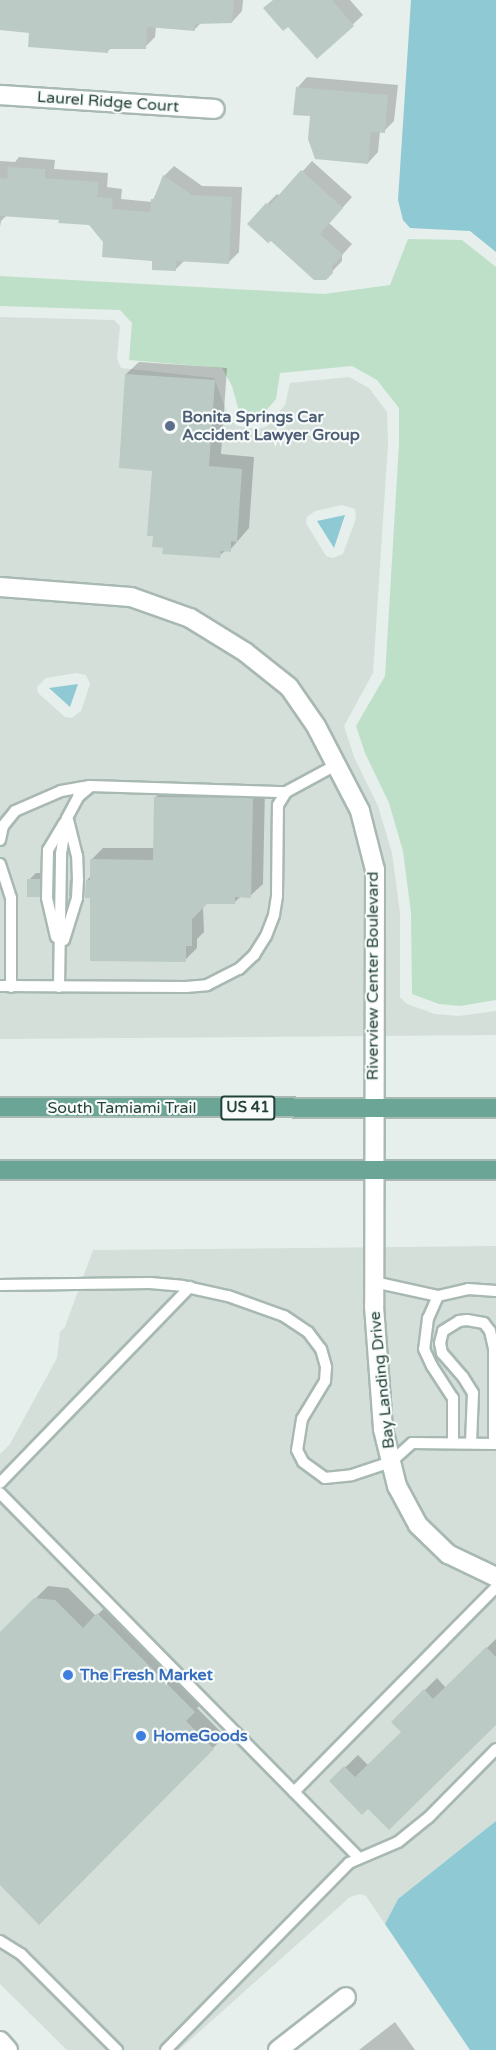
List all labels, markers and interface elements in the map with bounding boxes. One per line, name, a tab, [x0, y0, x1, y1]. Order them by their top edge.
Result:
street label: Laurel Ridge Court	[36, 87, 180, 117]
place label: Bonita Springs Car Accident Lawyer Group	[182, 407, 360, 445]
marker: Bonita Springs Car Accident Lawyer Group	[163, 419, 177, 433]
street label: Riverview Center Boulevard	[363, 872, 383, 1080]
road number: US 41	[220, 1096, 276, 1120]
street label: South Tamiami Trail	[47, 1098, 197, 1118]
street label: Bay Landing Drive	[365, 1310, 399, 1450]
place label: The Fresh Market	[80, 1665, 213, 1685]
marker: The Fresh Market	[61, 1668, 75, 1682]
place label: HomeGoods	[153, 1726, 248, 1746]
marker: HomeGoods	[134, 1729, 148, 1743]

